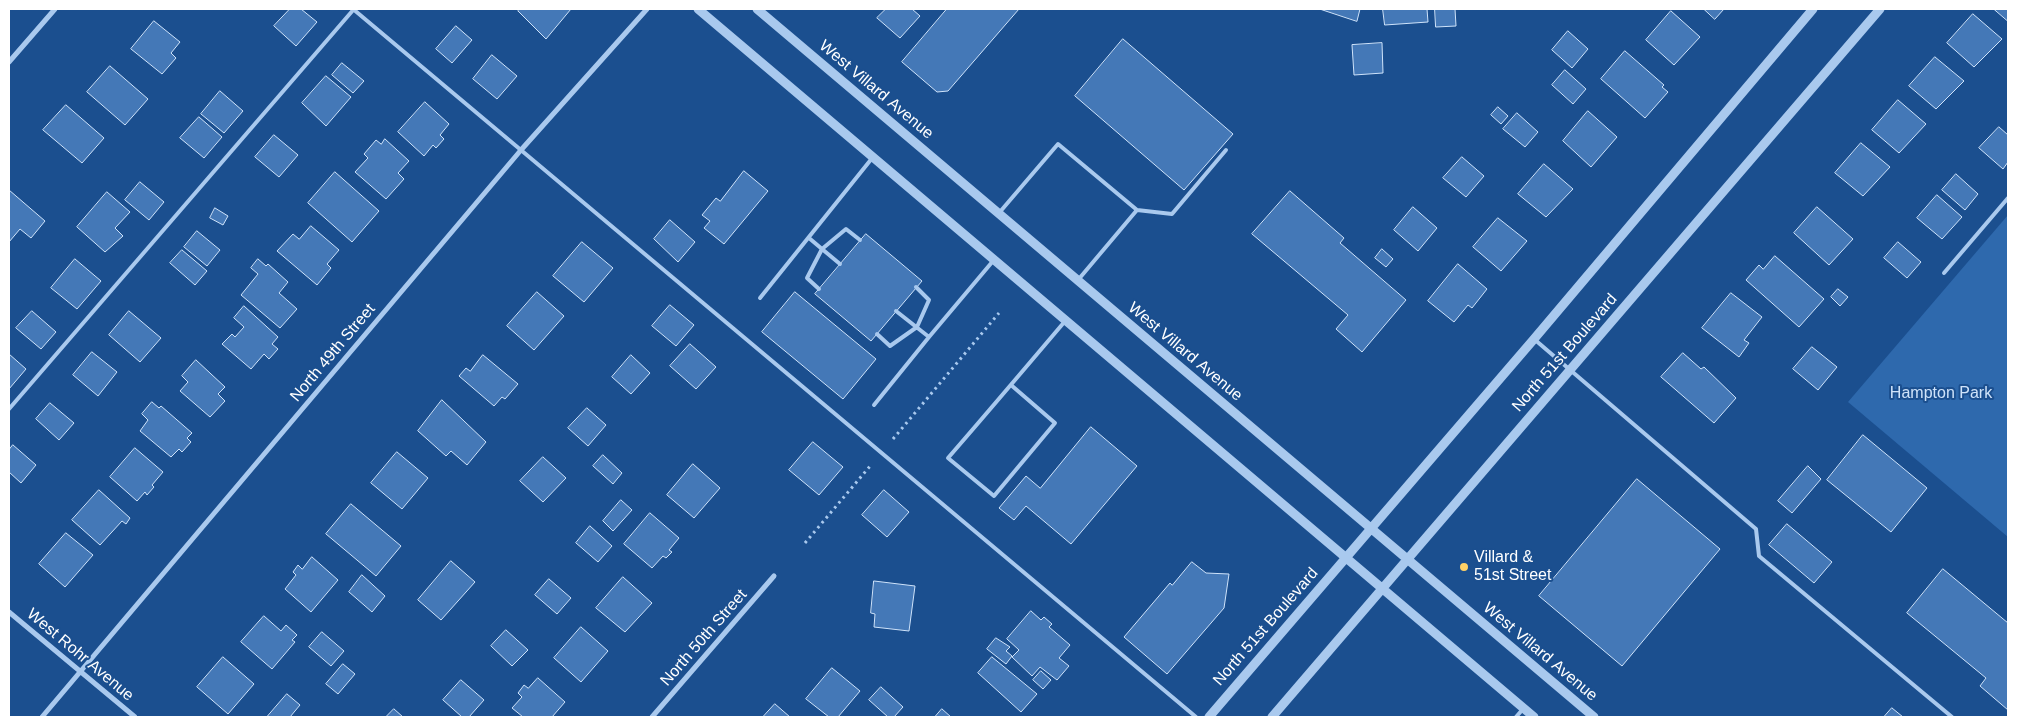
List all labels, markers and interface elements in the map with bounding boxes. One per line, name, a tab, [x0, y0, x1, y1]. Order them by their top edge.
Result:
street label: West Villard Avenue	[815, 37, 937, 143]
street label: North 51st Boulevard	[1508, 290, 1622, 416]
street label: West Villard Avenue	[1124, 299, 1246, 405]
street label: North 49th Street	[286, 300, 380, 406]
park label: Hampton Park	[1890, 384, 1992, 404]
place label: Villard & 51st Street	[1474, 548, 1551, 586]
marker: Villard & 51st Street	[1458, 561, 1470, 573]
street label: North 51st Boulevard	[1209, 564, 1323, 690]
street label: North 50th Street	[657, 586, 751, 690]
street label: West Villard Avenue	[1479, 599, 1601, 705]
street label: West Rohr Avenue	[23, 605, 137, 705]

